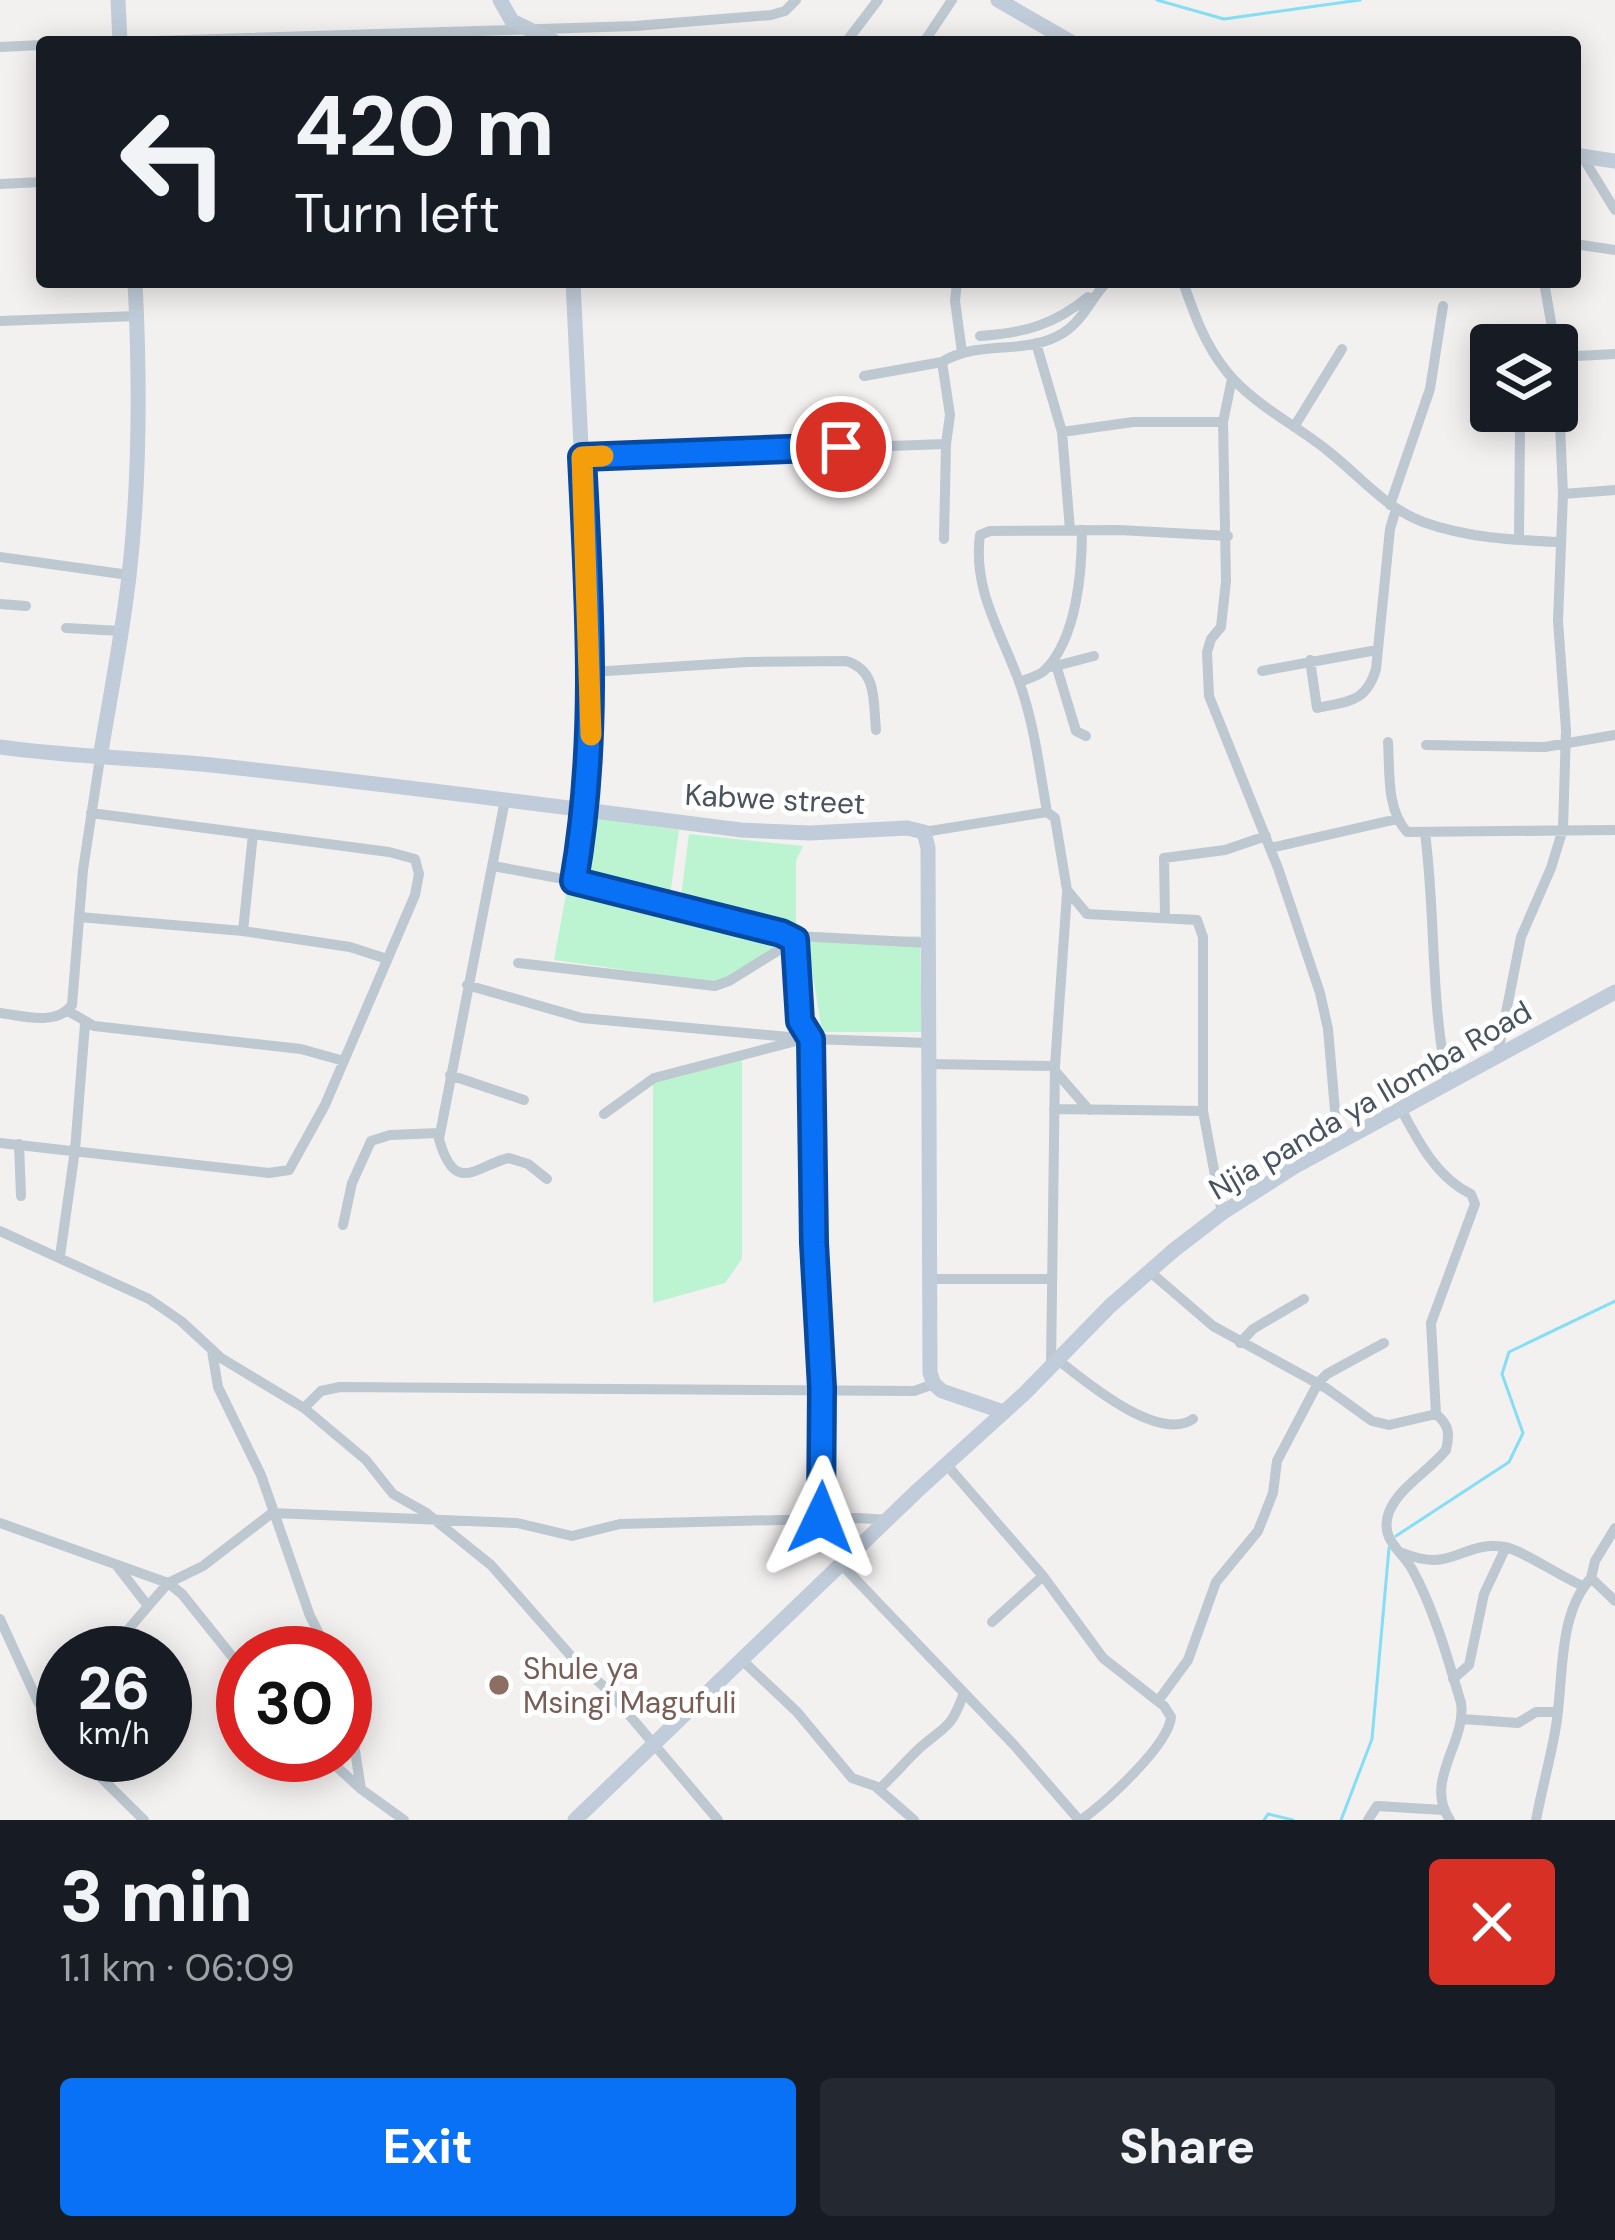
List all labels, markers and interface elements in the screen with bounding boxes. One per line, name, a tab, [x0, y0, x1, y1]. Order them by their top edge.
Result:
text: 420 m	[294, 72, 555, 181]
icon: left	[96, 84, 252, 240]
text: Turn left	[294, 178, 500, 249]
map controls	[1470, 324, 1578, 432]
button: layers	[1470, 324, 1578, 432]
pin	[790, 396, 892, 498]
icon: arrive	[808, 414, 874, 480]
street label: Kabwe street	[684, 775, 866, 823]
street label: Njia panda ya Ilomba Road	[1202, 992, 1538, 1208]
position arrow	[758, 1455, 884, 1581]
speed limit sign: 30	[216, 1626, 372, 1782]
text: 26	[78, 1649, 150, 1728]
place label: Shule ya Msingi Magufuli	[523, 1649, 736, 1722]
marker: Shule ya Msingi Magufuli	[486, 1672, 512, 1698]
text: km/h	[79, 1714, 149, 1753]
text: 3 min	[60, 1850, 253, 1943]
button: close	[1429, 1859, 1555, 1985]
text: 1.1 km · 06:09	[60, 1942, 295, 1993]
button: Exit	[60, 2078, 796, 2216]
button: Share	[820, 2078, 1555, 2216]

